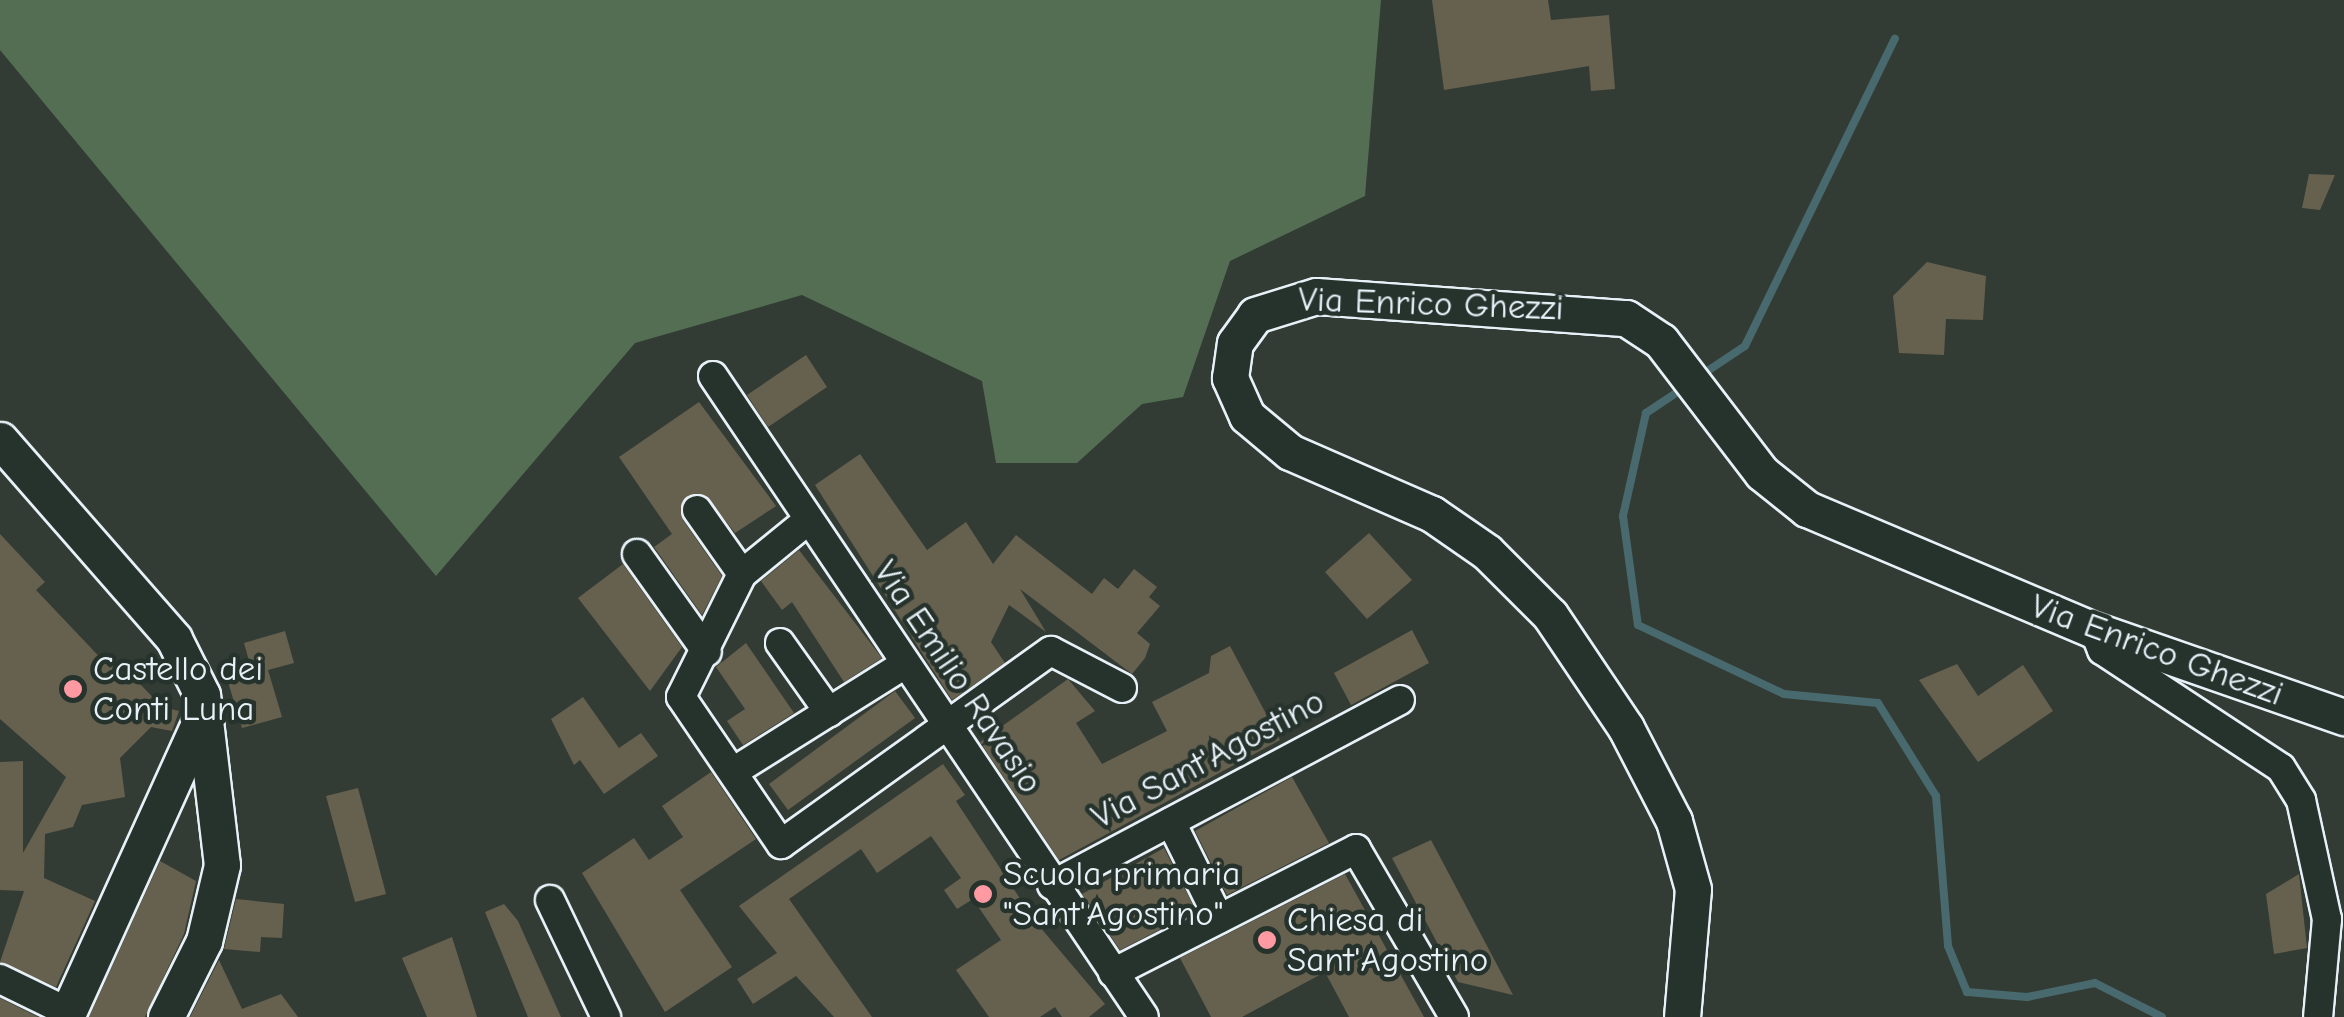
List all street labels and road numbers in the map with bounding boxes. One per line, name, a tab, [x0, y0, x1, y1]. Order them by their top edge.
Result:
street label: Via Enrico Ghezzi	[1298, 278, 1564, 330]
street label: Via Emilio Ravasio	[865, 553, 1051, 801]
street label: Via Enrico Ghezzi	[2025, 585, 2289, 715]
street label: Via Sant'Agostino	[1084, 680, 1332, 838]

